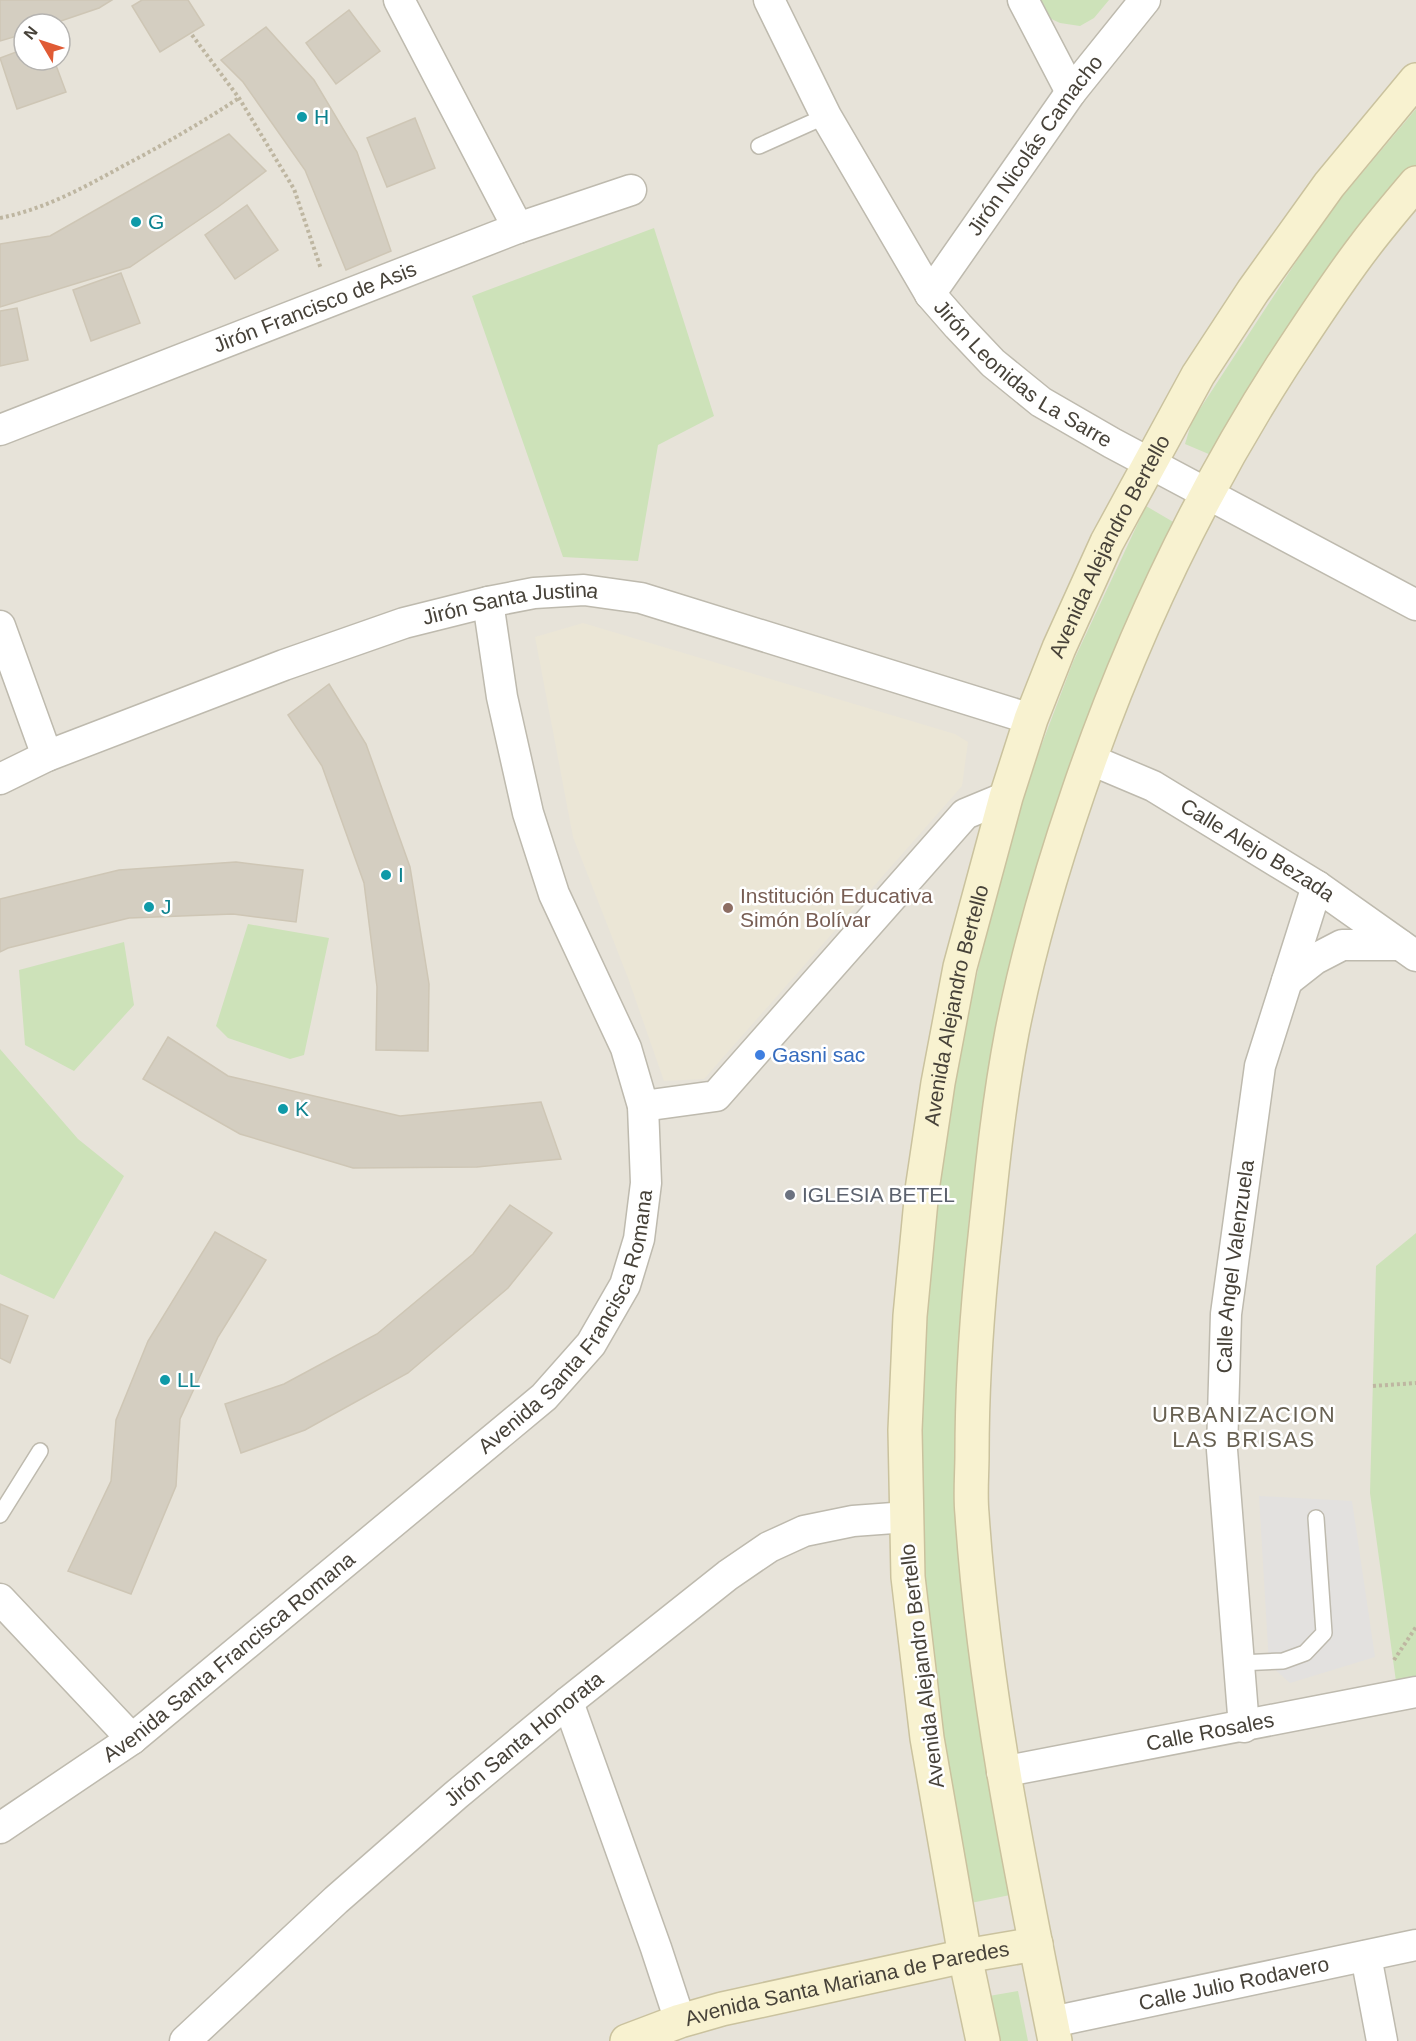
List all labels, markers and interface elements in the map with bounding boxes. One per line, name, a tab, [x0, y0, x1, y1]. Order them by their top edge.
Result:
north arrow	[12, 12, 72, 72]
text: N	[20, 23, 41, 43]
street label: Jirón Nicolás Camacho	[963, 50, 1107, 240]
place label: H	[314, 105, 329, 128]
marker: H	[295, 110, 309, 124]
place label: G	[148, 210, 164, 233]
marker: G	[129, 215, 143, 229]
street label: Jirón Francisco de Asis	[210, 257, 420, 357]
street label: Jirón Leonidas La Sarre	[930, 295, 1116, 451]
street label: Avenida Alejandro Bertello	[1044, 431, 1174, 661]
street label: Jirón Santa Justina	[420, 578, 600, 629]
street label: Calle Alejo Bezada	[1177, 794, 1339, 906]
place label: I	[398, 863, 404, 886]
marker: I	[379, 868, 393, 882]
street label: Avenida Alejandro Bertello	[920, 882, 993, 1127]
place label: Institución Educativa Simón Bolívar	[740, 884, 933, 931]
place label: J	[161, 895, 172, 918]
marker: J	[142, 900, 156, 914]
marker: Institución Educativa Simón Bolívar	[721, 901, 735, 915]
place label: Gasni sac	[772, 1043, 865, 1066]
marker: Gasni sac	[753, 1048, 767, 1062]
place label: K	[295, 1097, 309, 1120]
marker: K	[276, 1102, 290, 1116]
street label: Calle Angel Valenzuela	[1212, 1158, 1258, 1374]
place label: IGLESIA BETEL	[802, 1183, 955, 1206]
street label: Avenida Santa Francisca Romana	[473, 1188, 656, 1458]
marker: IGLESIA BETEL	[783, 1188, 797, 1202]
place label: LL	[177, 1368, 200, 1391]
marker: LL	[158, 1373, 172, 1387]
district label: URBANIZACION LAS BRISAS	[1152, 1402, 1336, 1452]
street label: Avenida Alejandro Bertello	[895, 1543, 948, 1790]
street label: Avenida Santa Francisca Romana	[98, 1547, 359, 1766]
street label: Jirón Santa Honorata	[440, 1666, 608, 1811]
street label: Calle Rosales	[1144, 1708, 1276, 1755]
street label: Avenida Santa Mariana de Paredes	[682, 1937, 1011, 2030]
street label: Calle Julio Rodavero	[1137, 1952, 1331, 2014]

